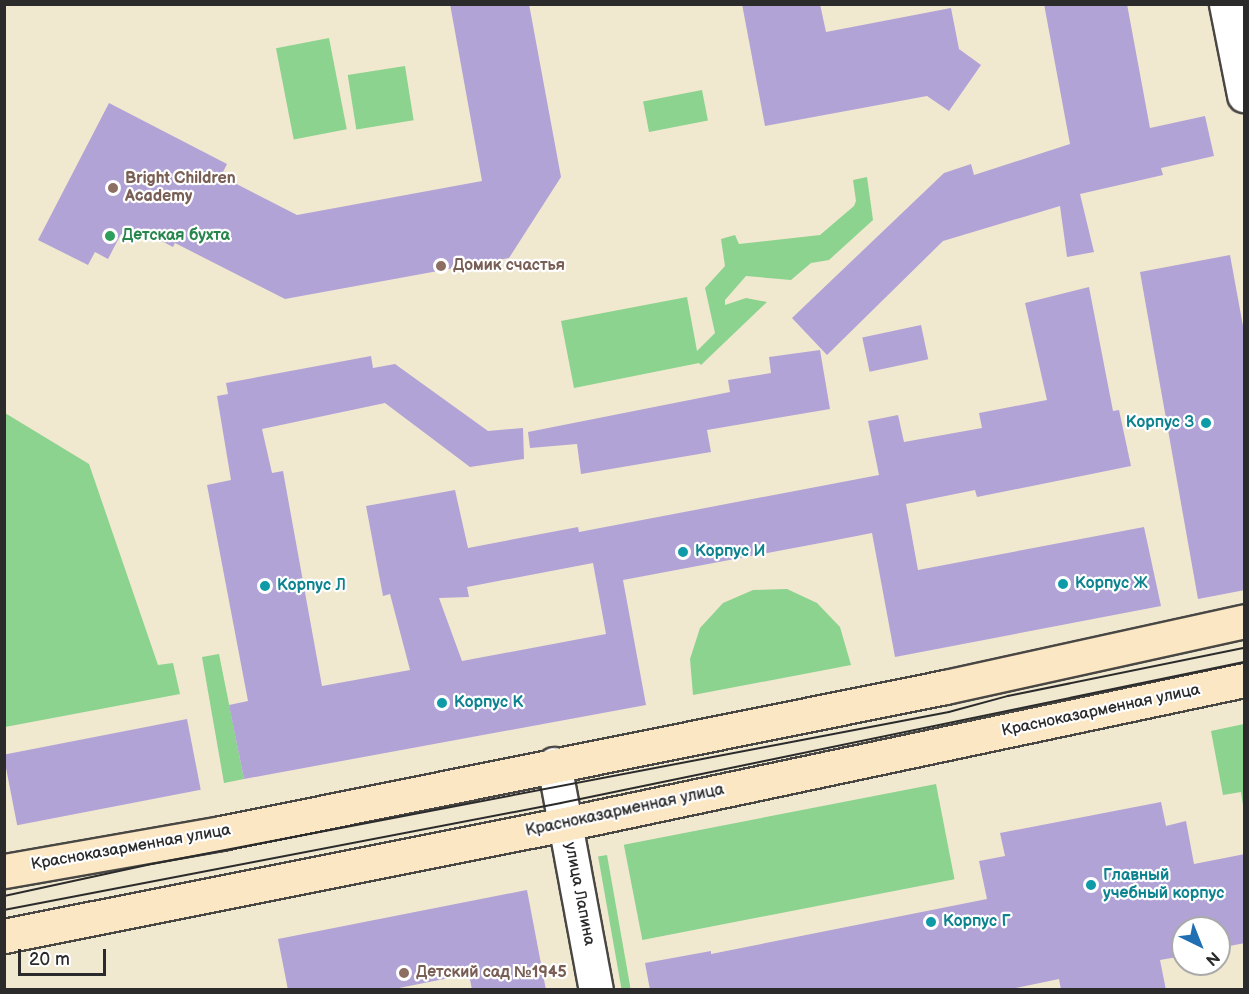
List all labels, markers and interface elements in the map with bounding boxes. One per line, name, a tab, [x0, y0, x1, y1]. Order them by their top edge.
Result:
place label: Bright Children Academy	[125, 169, 236, 207]
marker: Bright Children Academy	[106, 181, 120, 195]
place label: Детская бухта	[122, 226, 230, 246]
marker: Детская бухта	[103, 229, 117, 243]
place label: Домик счастья	[453, 256, 565, 276]
marker: Домик счастья	[434, 259, 448, 273]
place label: Корпус З	[1126, 413, 1194, 433]
marker: Корпус З	[1199, 416, 1213, 430]
place label: Корпус И	[695, 542, 765, 562]
marker: Корпус И	[676, 545, 690, 559]
place label: Корпус Ж	[1075, 574, 1148, 594]
place label: Корпус Л	[277, 576, 346, 596]
marker: Корпус Ж	[1056, 577, 1070, 591]
marker: Корпус Л	[258, 579, 272, 593]
street label: Красноказарменная улица	[1000, 681, 1202, 741]
place label: Корпус К	[454, 693, 523, 713]
marker: Корпус К	[435, 696, 449, 710]
street label: Красноказарменная улица	[524, 781, 726, 841]
street label: Красноказарменная улица	[30, 821, 232, 875]
street label: улица Лапина	[560, 841, 598, 947]
place label: Главный учебный корпус	[1103, 866, 1224, 904]
marker: Главный учебный корпус	[1084, 878, 1098, 892]
place label: Корпус Г	[943, 912, 1010, 932]
marker: Корпус Г	[924, 915, 938, 929]
north arrow	[1171, 916, 1231, 976]
scale bar	[21, 937, 110, 975]
text: N	[1201, 947, 1223, 969]
text: 20 m	[29, 949, 70, 970]
place label: Детский сад №1945	[416, 963, 567, 983]
marker: Детский сад №1945	[397, 966, 411, 980]

